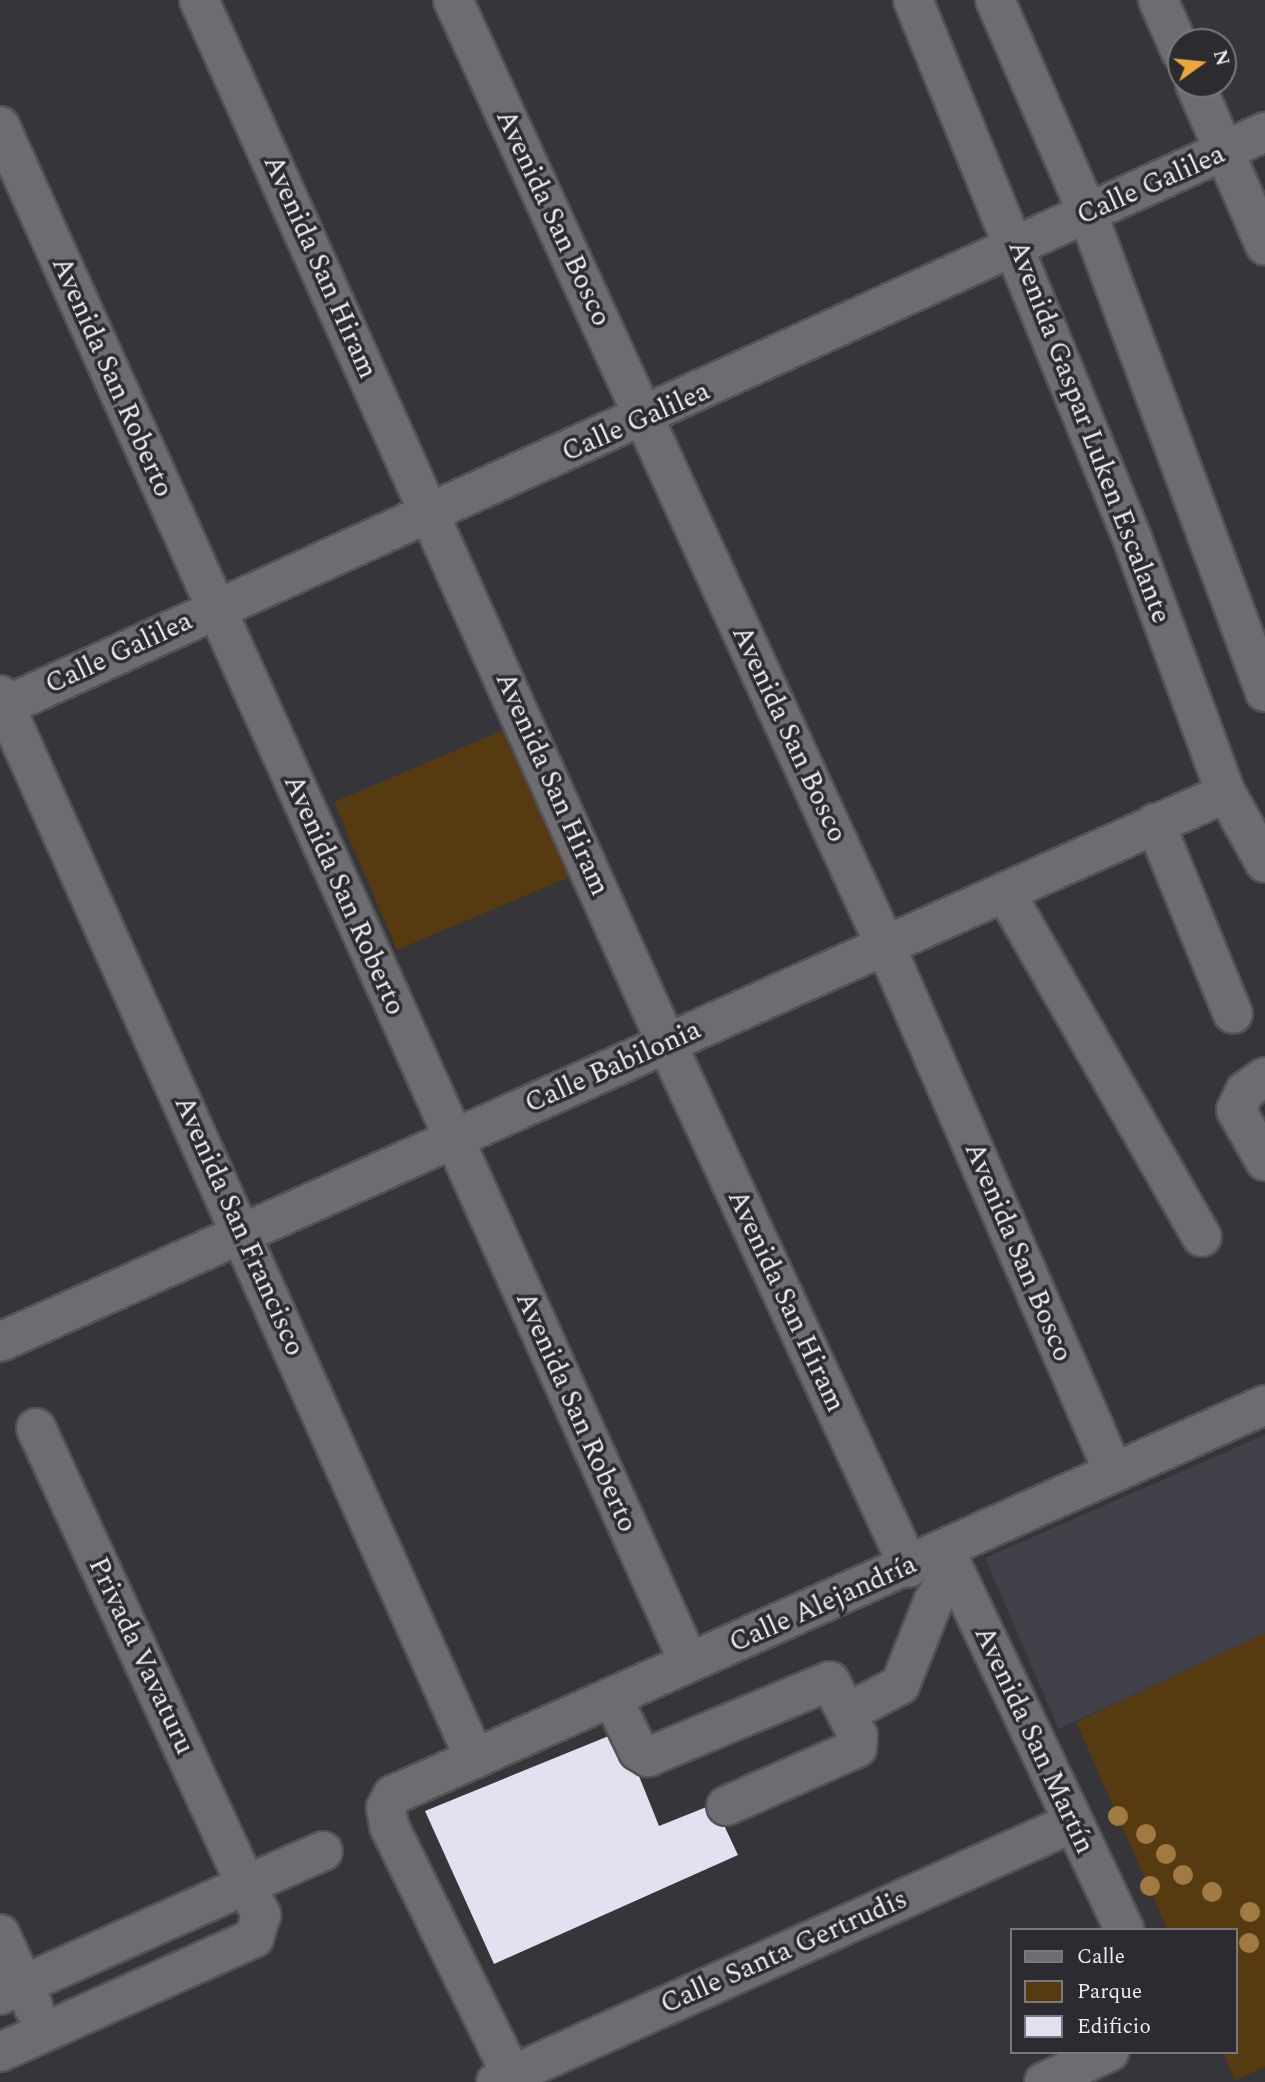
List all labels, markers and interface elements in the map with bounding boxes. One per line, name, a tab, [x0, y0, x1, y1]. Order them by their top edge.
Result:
north arrow	[1167, 28, 1237, 98]
text: N	[1205, 47, 1237, 69]
street label: Avenida San Bosco	[488, 104, 618, 332]
street label: Calle Galilea	[1072, 137, 1230, 233]
street label: Avenida San Hiram	[256, 150, 384, 384]
street label: Avenida Gaspar Luken Escalante	[1000, 236, 1178, 628]
street label: Avenida San Roberto	[44, 252, 180, 502]
street label: Calle Galilea	[557, 374, 715, 470]
street label: Calle Galilea	[40, 604, 198, 702]
street label: Avenida San Bosco	[724, 620, 854, 848]
street label: Avenida San Hiram	[488, 667, 616, 901]
street label: Avenida San Roberto	[276, 770, 412, 1020]
street label: Calle Babilonia	[520, 1013, 706, 1121]
street label: Avenida San Francisco	[166, 1091, 312, 1361]
street label: Avenida San Bosco	[957, 1137, 1079, 1367]
street label: Avenida San Hiram	[720, 1185, 852, 1417]
street label: Avenida San Roberto	[508, 1287, 644, 1537]
street label: Calle Alejandría	[724, 1548, 922, 1660]
street label: Privada Vavaturu	[81, 1552, 201, 1760]
street label: Avenida San Martín	[967, 1621, 1101, 1859]
street label: Calle Santa Gertrudis	[655, 1882, 913, 2022]
legend	[1010, 1928, 1237, 2054]
text: Calle	[1077, 1941, 1125, 1973]
text: Parque	[1077, 1976, 1142, 2008]
text: Edificio	[1077, 2011, 1151, 2043]

